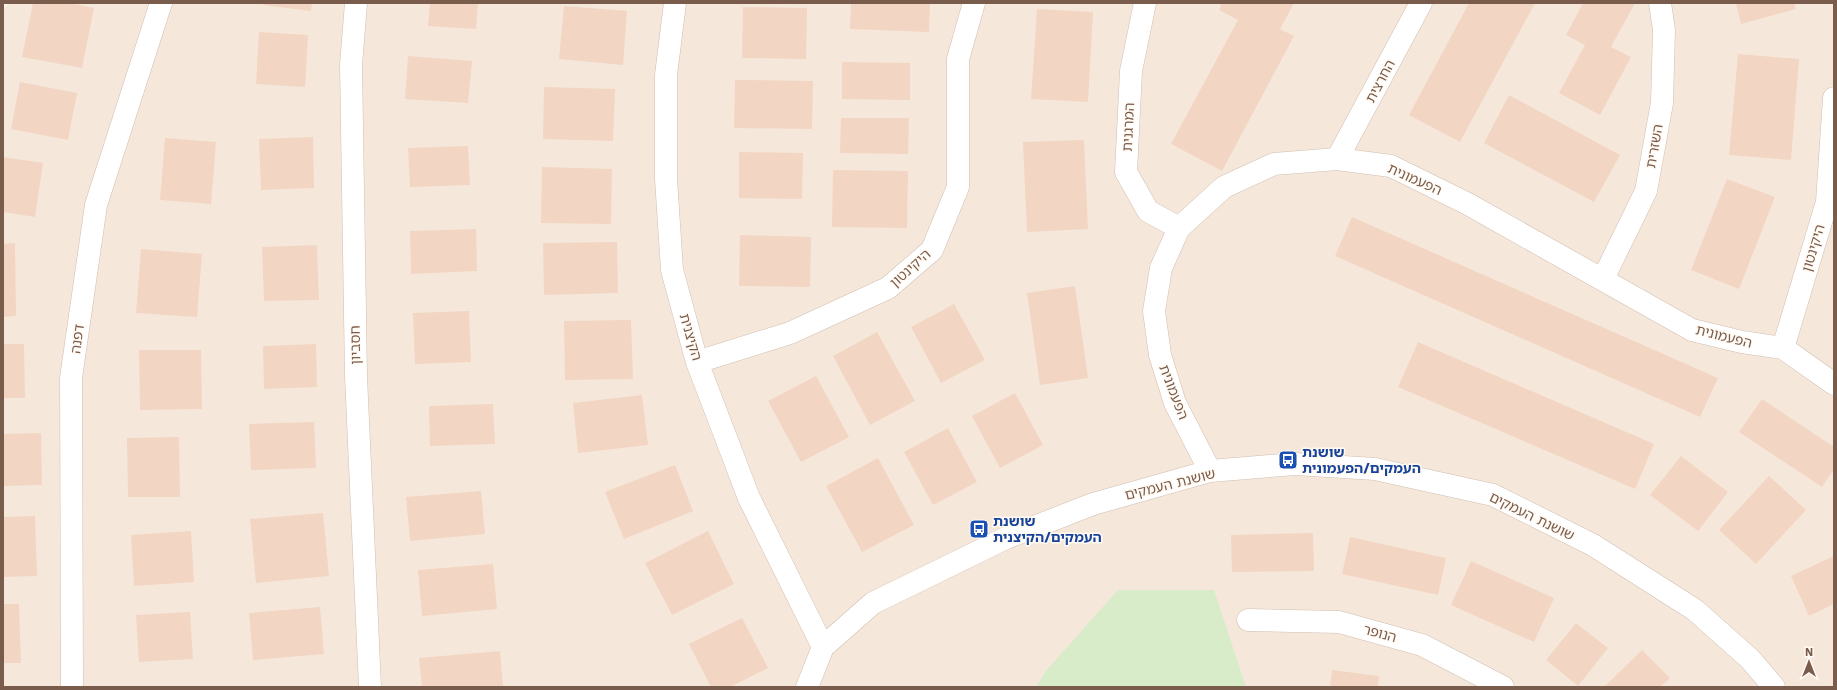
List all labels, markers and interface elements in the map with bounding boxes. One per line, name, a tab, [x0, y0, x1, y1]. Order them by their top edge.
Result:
street label: החרצית	[1362, 57, 1398, 105]
street label: המרגנית	[1119, 102, 1137, 152]
street label: השזרית	[1642, 123, 1666, 169]
street label: הפעמונית	[1385, 160, 1445, 198]
street label: היקינטון	[1798, 222, 1828, 274]
street label: היקינטון	[887, 246, 933, 290]
street label: הקיצנית	[677, 312, 705, 362]
street label: הפעמונית	[1694, 321, 1754, 351]
street label: דפנה	[67, 323, 87, 355]
street label: חסביון	[347, 325, 363, 365]
street label: הפעמונית	[1156, 362, 1192, 422]
place label: שושנת העמקים/הפעמונית	[1302, 444, 1421, 476]
bus stop icon: שושנת העמקים/הפעמונית	[1277, 449, 1299, 471]
street label: שושנת העמקים	[1123, 465, 1217, 503]
street label: שושנת העמקים	[1487, 488, 1577, 544]
place label: שושנת העמקים/הקיצנית	[993, 513, 1102, 545]
bus stop icon: שושנת העמקים/הקיצנית	[968, 518, 990, 540]
street label: הנופר	[1362, 621, 1398, 645]
north arrow	[1789, 642, 1829, 682]
text: N	[1805, 646, 1813, 659]

